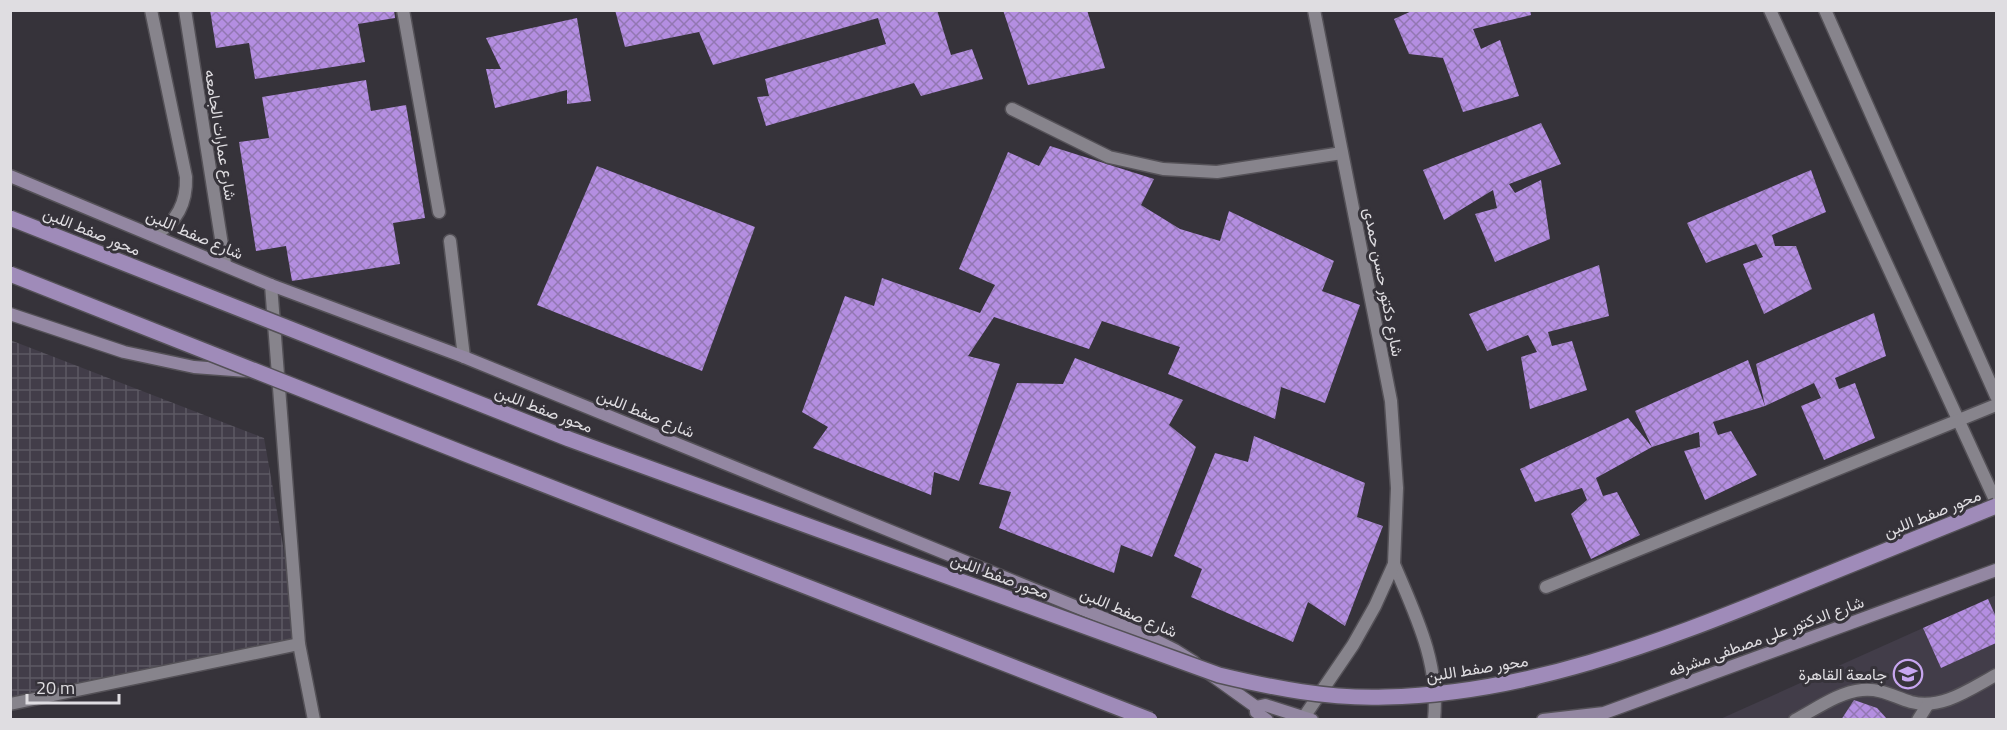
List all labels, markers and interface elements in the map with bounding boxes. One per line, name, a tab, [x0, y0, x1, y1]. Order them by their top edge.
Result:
street label: شارع عمارات الجامعه	[199, 68, 243, 202]
street label: محور صفط اللبن	[40, 201, 144, 261]
street label: شارع صفط اللبن	[143, 203, 247, 265]
street label: شارع دكتور حسن حمدى	[1358, 206, 1410, 358]
street label: محور صفط اللبن	[492, 379, 596, 439]
street label: شارع صفط اللبن	[594, 383, 698, 443]
street label: محور صفط اللبن	[1880, 483, 1984, 543]
street label: محور صفط اللبن	[947, 547, 1053, 605]
street label: شارع صفط اللبن	[1077, 581, 1181, 643]
street label: شارع الدكتور على مصطفى مشرفه	[1665, 589, 1867, 683]
street label: محور صفط اللبن	[1424, 648, 1530, 688]
school or university icon: جامعة القاهرة	[1892, 658, 1924, 690]
place label: جامعة القاهرة	[1799, 662, 1887, 686]
scale bar	[27, 667, 118, 705]
text: 20 m	[36, 674, 75, 701]

